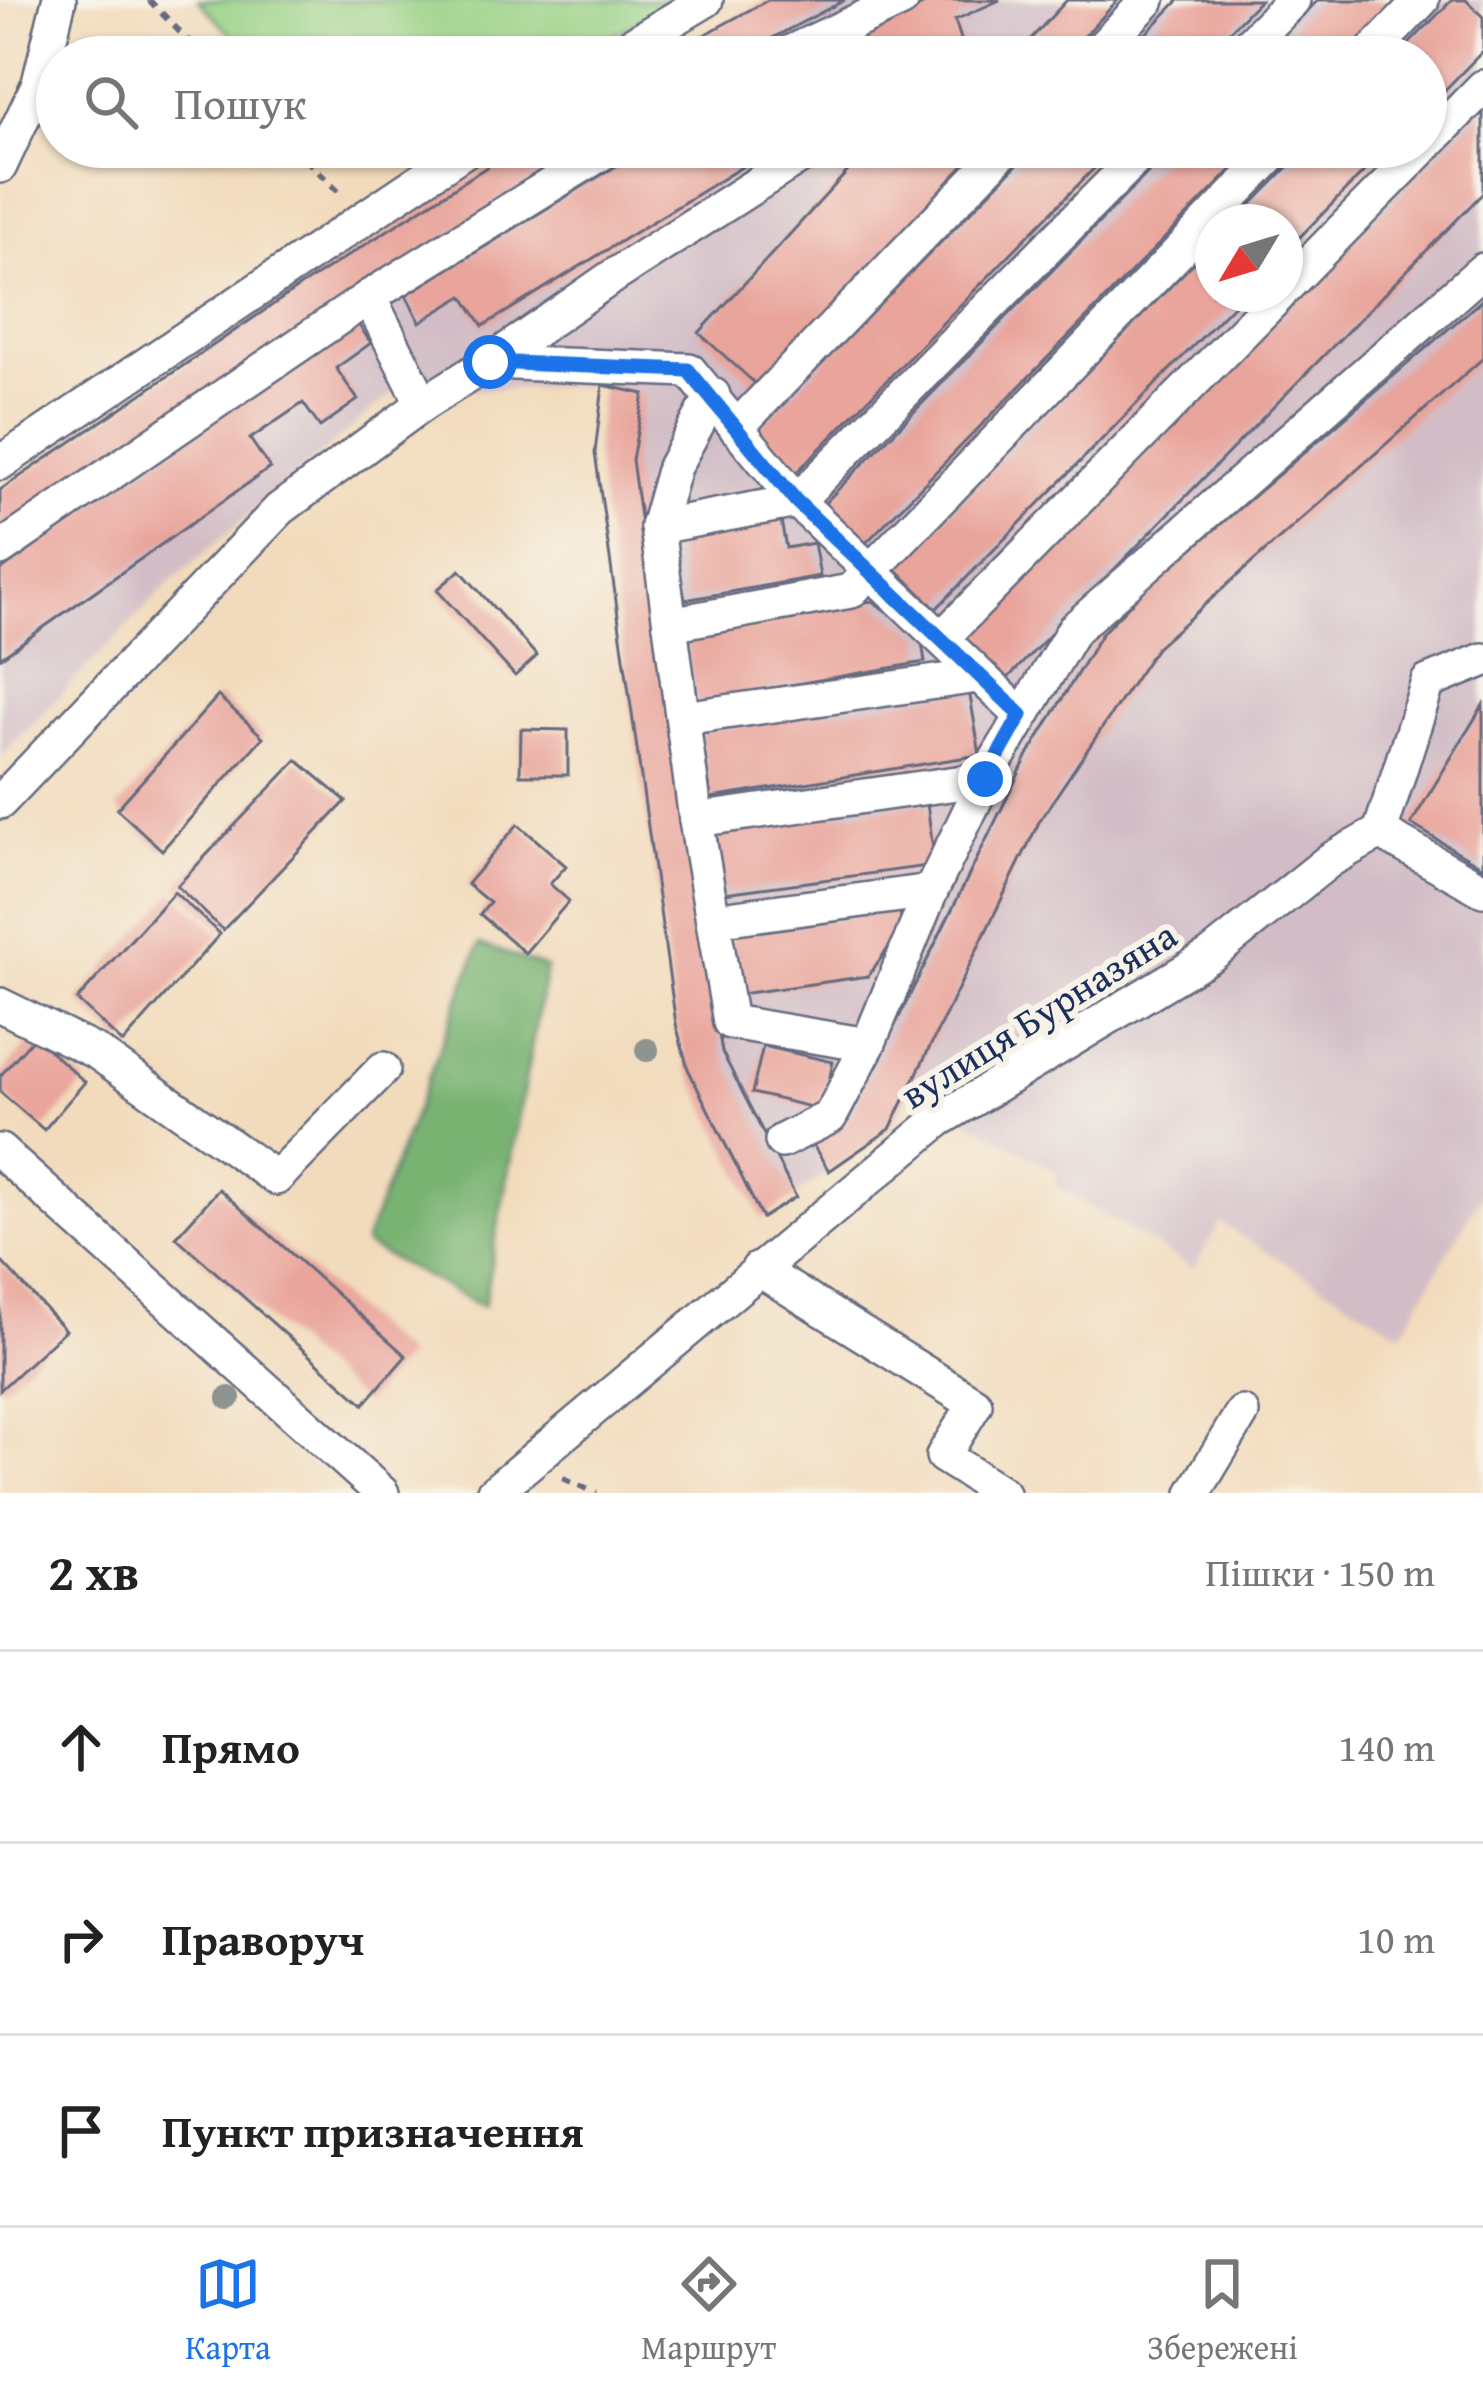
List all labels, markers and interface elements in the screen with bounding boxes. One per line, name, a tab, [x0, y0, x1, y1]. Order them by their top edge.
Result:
search box	[36, 36, 1447, 168]
icon: search	[78, 69, 144, 135]
text: Пошук	[174, 70, 307, 135]
north arrow	[1195, 204, 1303, 312]
route start	[463, 335, 517, 389]
route end	[958, 752, 1012, 806]
street label: вулиця Бурназяна	[889, 906, 1188, 1122]
text: 2 хв	[48, 1534, 139, 1609]
text: Пішки · 150 m	[1205, 1543, 1435, 1600]
icon: ahead	[48, 1714, 114, 1780]
text: Прямо	[162, 1714, 300, 1779]
text: 140 m	[1338, 1718, 1435, 1775]
icon: right	[48, 1906, 114, 1972]
text: Праворуч	[162, 1906, 364, 1971]
text: 10 m	[1357, 1910, 1435, 1967]
icon: arrive	[48, 2098, 114, 2164]
text: Пункт призначення	[162, 2098, 584, 2163]
tab: Карта	[185, 2251, 271, 2371]
tab: Маршрут	[641, 2251, 776, 2371]
tab: Збережені	[1147, 2251, 1298, 2371]

